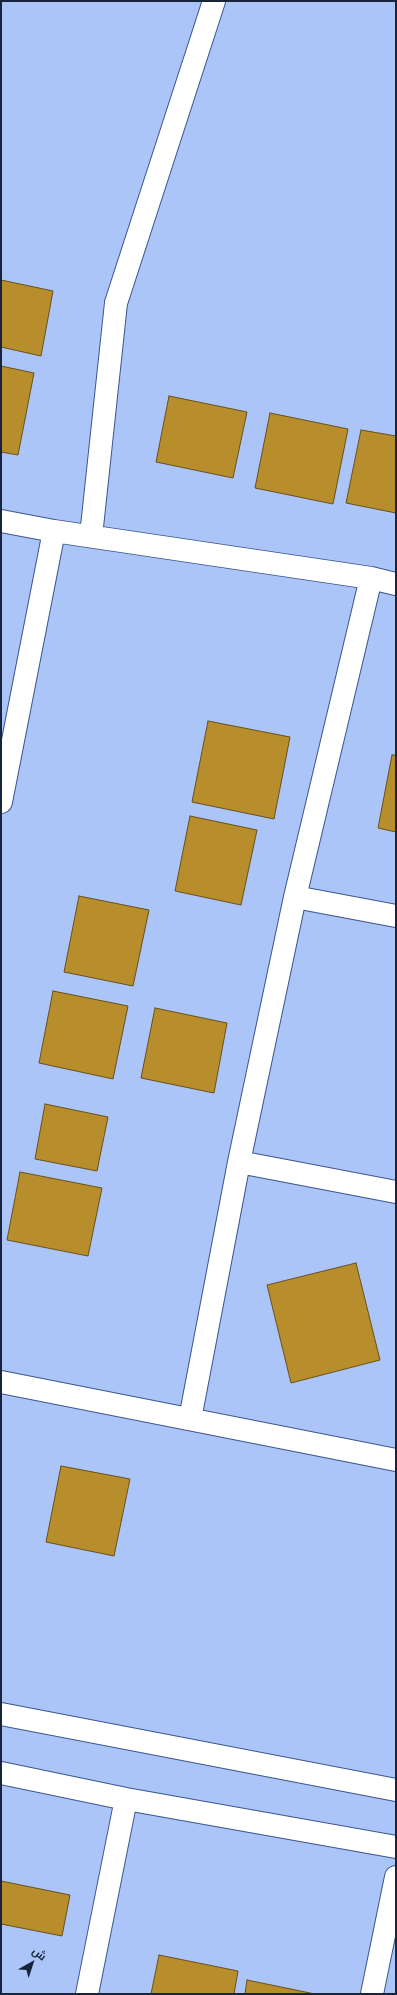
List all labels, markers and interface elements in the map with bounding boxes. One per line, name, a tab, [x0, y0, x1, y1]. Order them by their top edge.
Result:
north arrow	[12, 1943, 52, 1983]
text: ش	[30, 1944, 49, 1964]

